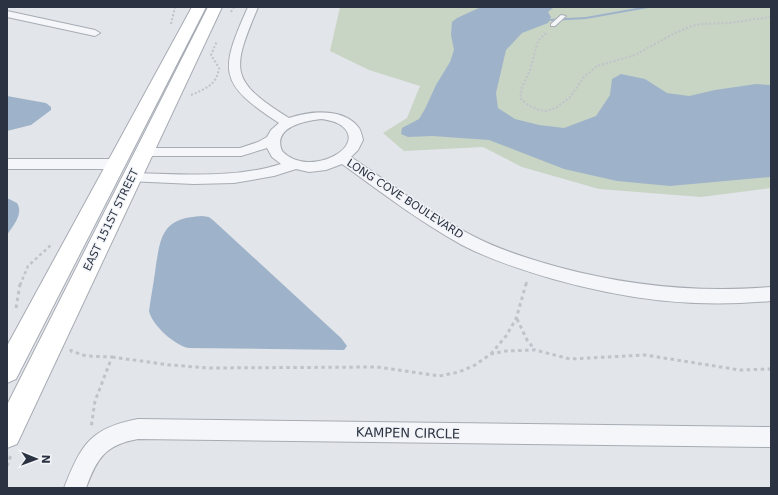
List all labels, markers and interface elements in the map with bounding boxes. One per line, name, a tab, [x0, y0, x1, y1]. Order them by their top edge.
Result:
street label: LONG COVE BOULEVARD	[344, 156, 466, 242]
street label: EAST 151ST STREET	[81, 167, 141, 273]
street label: KAMPEN CIRCLE	[356, 425, 460, 441]
north arrow	[16, 439, 56, 479]
text: N	[39, 454, 52, 464]

